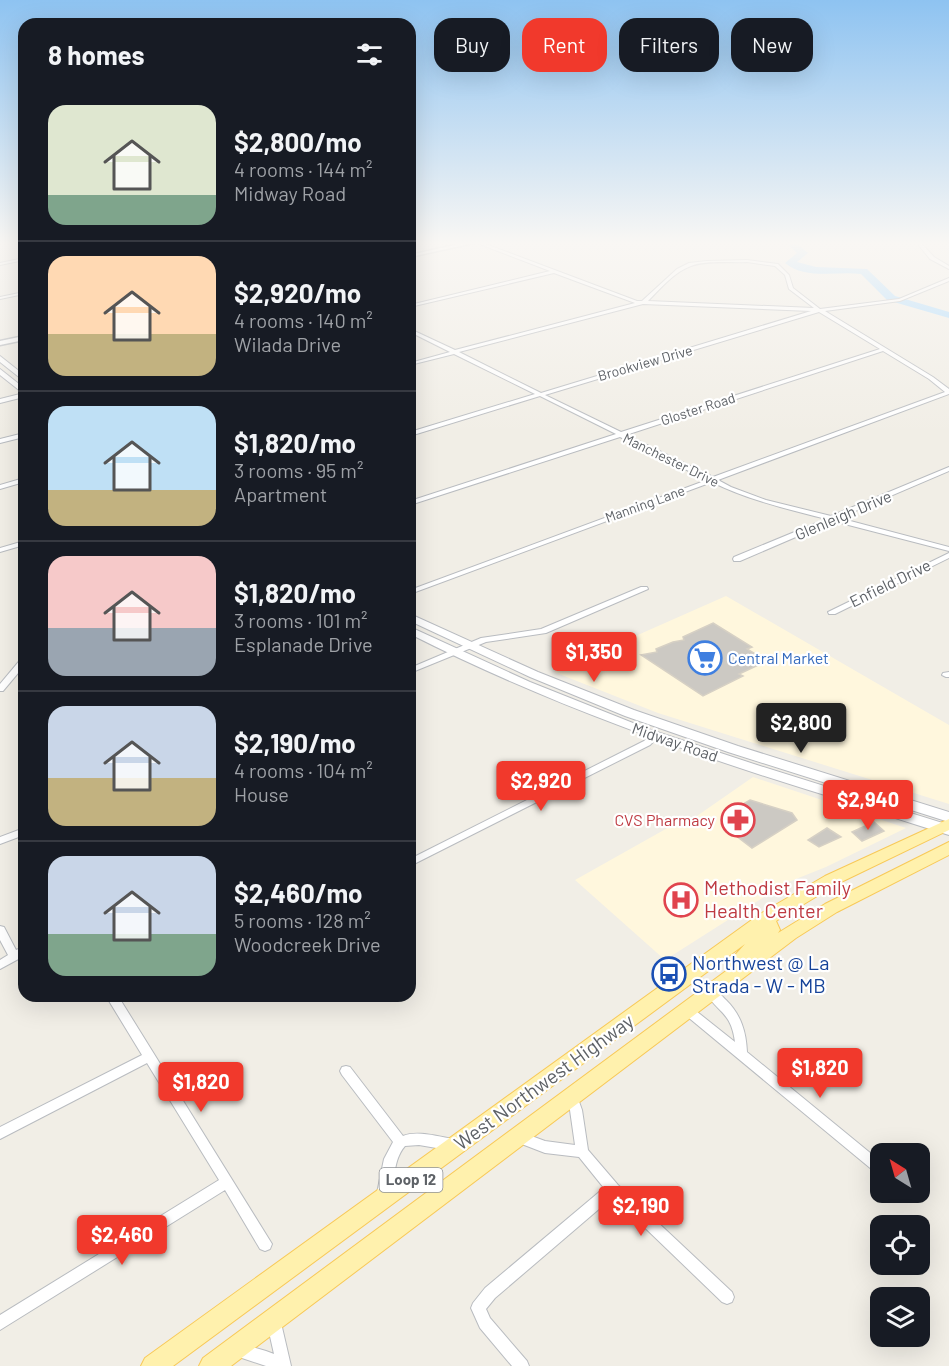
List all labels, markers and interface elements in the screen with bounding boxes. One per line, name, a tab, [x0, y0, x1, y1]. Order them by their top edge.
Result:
chip: Buy	[434, 18, 510, 72]
chip: Rent	[522, 18, 607, 72]
chip: Filters	[619, 18, 719, 72]
chip: New	[731, 18, 813, 72]
icon: filters	[353, 38, 386, 71]
text: 8 homes	[48, 39, 145, 70]
text: $2,800/mo	[234, 126, 362, 157]
icon: home	[96, 129, 168, 201]
text: 4 rooms · 144 m²	[234, 157, 372, 181]
text: Midway Road	[234, 181, 346, 205]
text: $2,920/mo	[234, 277, 361, 308]
icon: home	[96, 280, 168, 352]
text: 4 rooms · 140 m²	[234, 308, 373, 332]
text: Wilada Drive	[234, 332, 341, 356]
street label: Brookview Drive	[596, 341, 694, 384]
street label: Gloster Road	[658, 388, 737, 429]
text: $1,820/mo	[234, 427, 356, 458]
street label: Manchester Drive	[620, 429, 722, 490]
icon: home	[96, 430, 168, 502]
text: 3 rooms · 95 m²	[234, 458, 363, 482]
street label: Manning Lane	[603, 481, 687, 526]
text: Apartment	[234, 482, 327, 506]
street label: Glenleigh Drive	[792, 486, 894, 543]
street label: Enfield Drive	[846, 555, 933, 610]
text: $1,820/mo	[234, 577, 356, 608]
icon: home	[96, 580, 168, 652]
text: 3 rooms · 101 m²	[234, 608, 367, 632]
text: Esplanade Drive	[234, 632, 373, 656]
pin: $1,350	[545, 632, 643, 683]
text: $1,350	[566, 639, 622, 663]
supermarket icon: Central Market	[687, 640, 723, 676]
place label: Central Market	[728, 648, 829, 667]
pin: $2,800	[752, 703, 850, 754]
text: $2,800	[770, 710, 832, 734]
street label: Midway Road	[630, 718, 721, 765]
text: $2,190/mo	[234, 727, 356, 758]
icon: home	[96, 730, 168, 802]
text: 4 rooms · 104 m²	[234, 758, 373, 782]
pin: $2,920	[492, 761, 590, 812]
text: $2,920	[510, 768, 572, 792]
pin: $2,940	[819, 780, 917, 831]
text: House	[234, 782, 289, 806]
text: $2,940	[837, 787, 899, 811]
pharmacy icon: CVS Pharmacy	[720, 802, 756, 838]
place label: CVS Pharmacy	[614, 810, 716, 829]
place label: Methodist Family Health Center	[704, 875, 851, 922]
text: $2,460/mo	[234, 877, 363, 908]
icon: home	[96, 880, 168, 952]
hospital icon: Methodist Family Health Center	[663, 882, 699, 918]
text: 5 rooms · 128 m²	[234, 908, 371, 932]
text: Woodcreek Drive	[234, 932, 381, 956]
place label: Northwest @ La Strada - W - MB	[692, 950, 829, 997]
bus stop icon: Northwest @ La Strada - W - MB	[651, 956, 687, 992]
street label: West Northwest Highway	[449, 1008, 638, 1154]
pin: $1,820	[771, 1048, 869, 1099]
text: $1,820	[791, 1055, 849, 1079]
pin: $1,820	[152, 1062, 250, 1113]
text: $1,820	[172, 1069, 230, 1093]
north arrow	[870, 1143, 930, 1203]
map controls	[870, 1143, 930, 1347]
road number: Loop 12	[380, 1168, 442, 1192]
pin: $2,190	[592, 1186, 690, 1237]
text: $2,190	[612, 1193, 670, 1217]
pin: $2,460	[73, 1215, 171, 1266]
button: locate	[870, 1215, 930, 1275]
text: $2,460	[91, 1222, 153, 1246]
button: layers	[870, 1287, 930, 1347]

